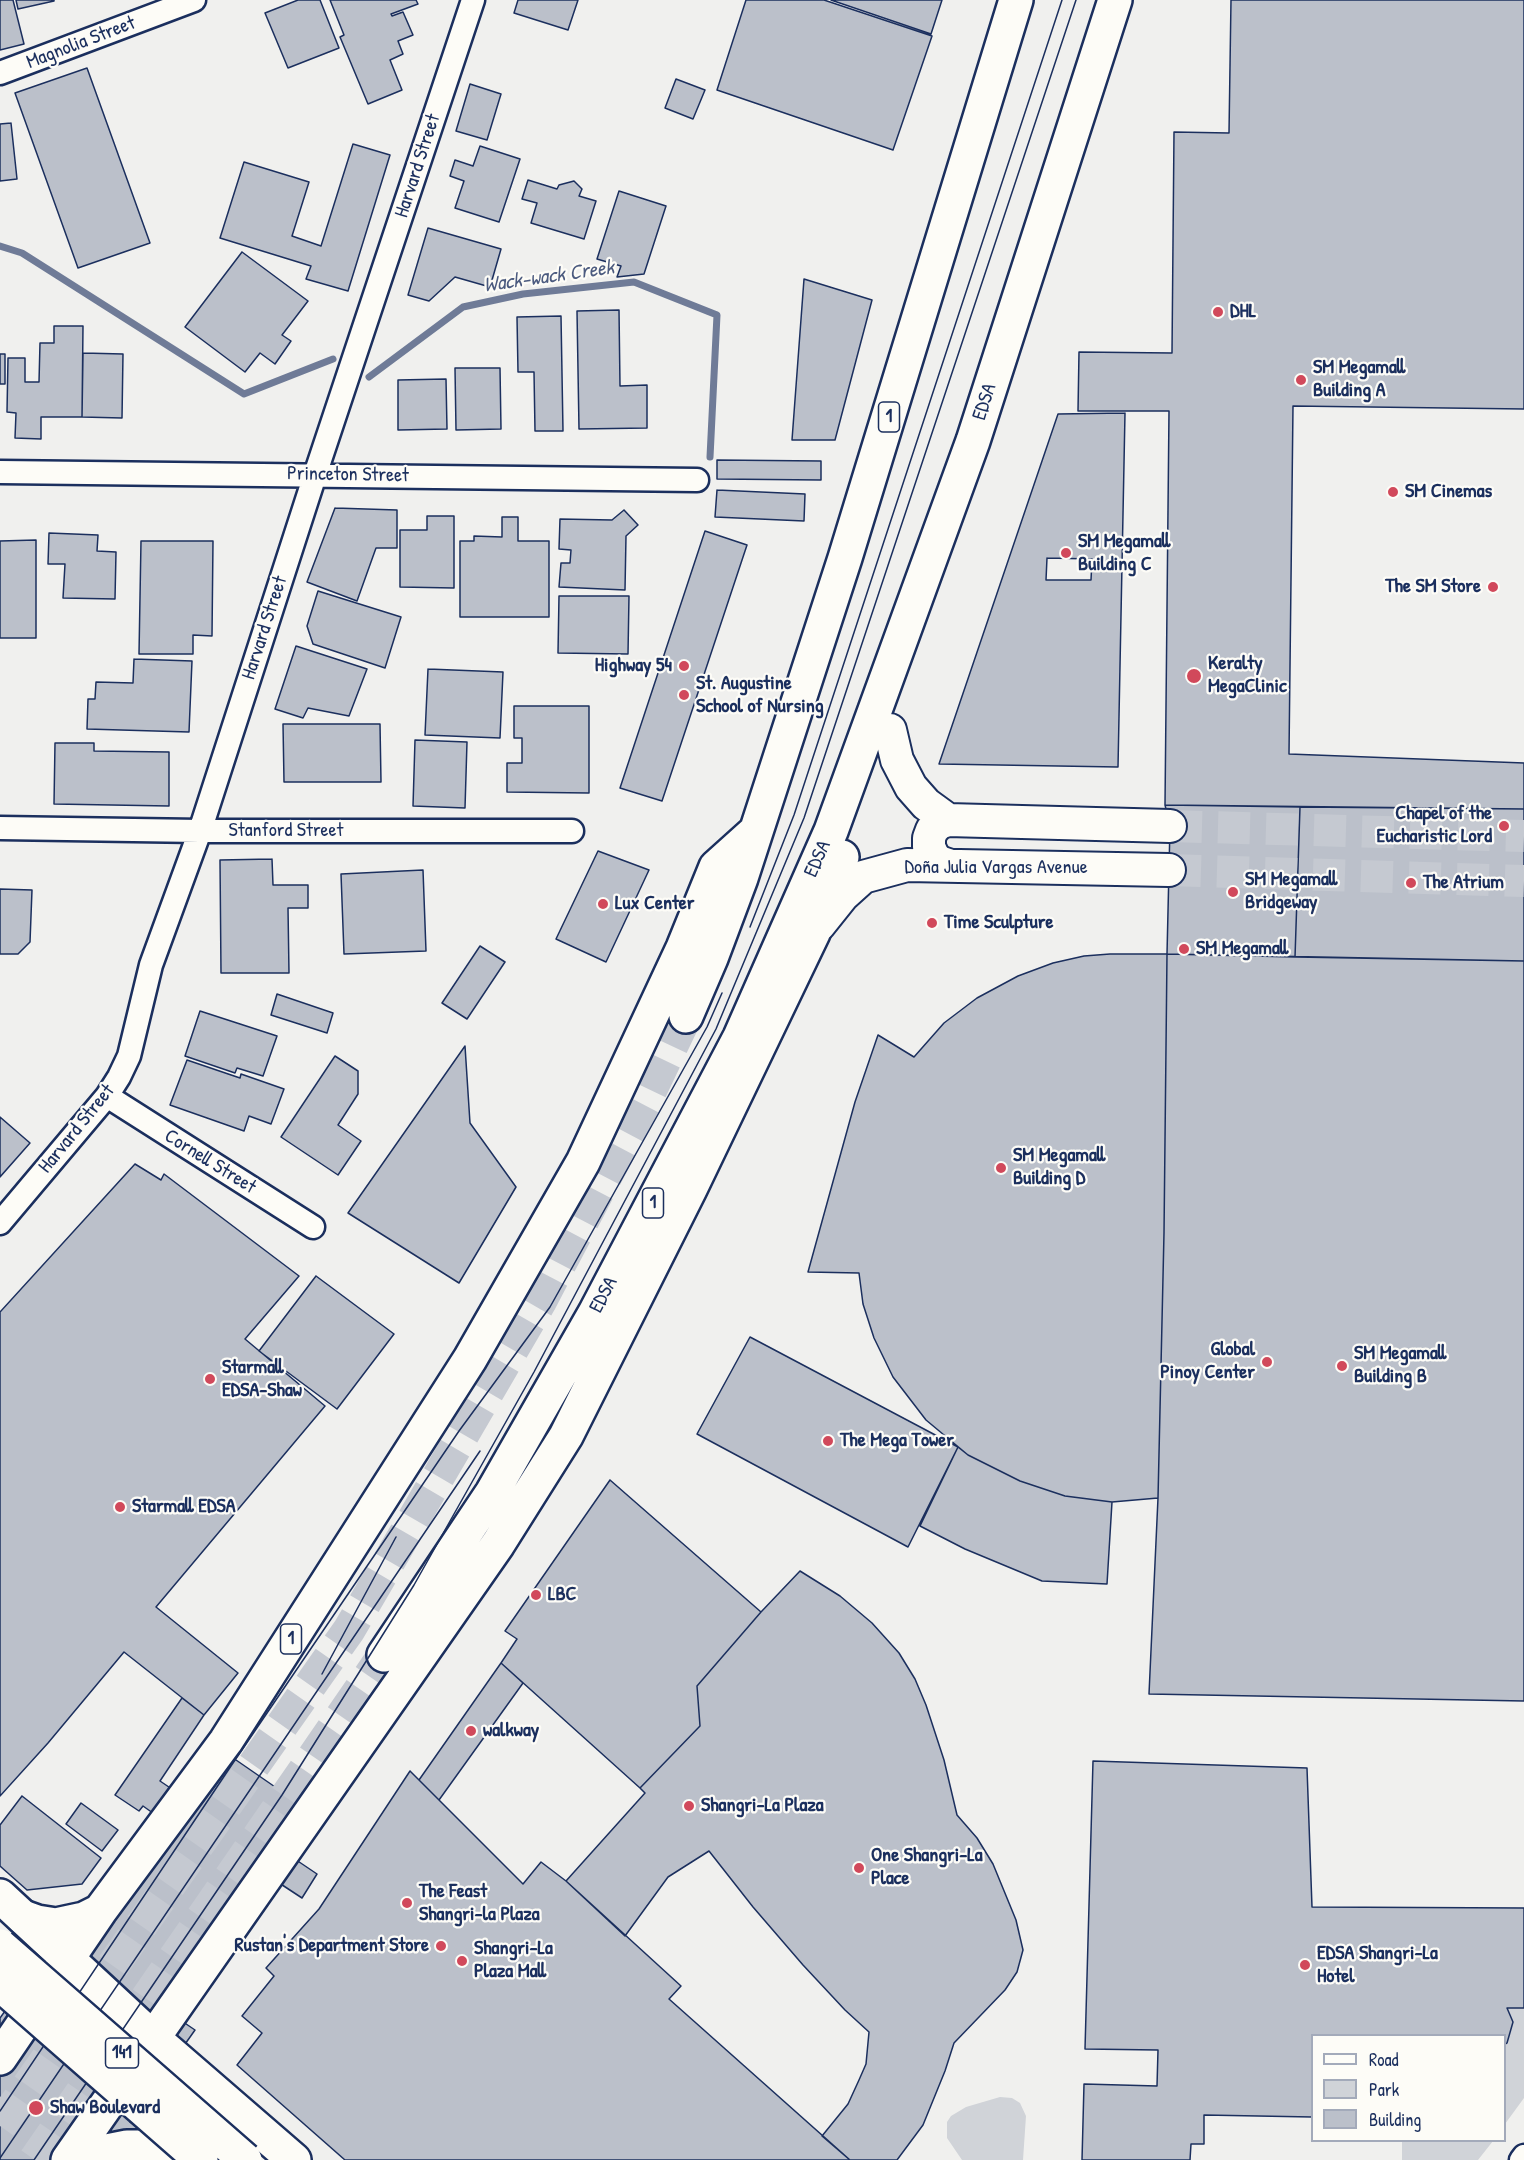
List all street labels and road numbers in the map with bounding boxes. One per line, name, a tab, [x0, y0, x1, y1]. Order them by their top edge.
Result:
street label: Magnolia Street	[23, 11, 139, 75]
street label: Harvard Street	[390, 111, 446, 221]
street label: EDSA	[968, 381, 1002, 423]
road number: 1	[878, 402, 900, 432]
street label: Princeton Street	[287, 462, 409, 488]
street label: Harvard Street	[237, 573, 293, 683]
street label: Stanford Street	[229, 819, 343, 843]
street label: EDSA	[799, 837, 837, 881]
street label: Doña Julia Vargas Avenue	[904, 856, 1088, 880]
street label: Harvard Street	[34, 1080, 120, 1178]
street label: Cornell Street	[160, 1124, 260, 1200]
road number: 1	[642, 1188, 664, 1218]
street label: EDSA	[585, 1273, 623, 1317]
road number: 1	[280, 1624, 302, 1654]
road number: 141	[106, 2038, 138, 2068]

